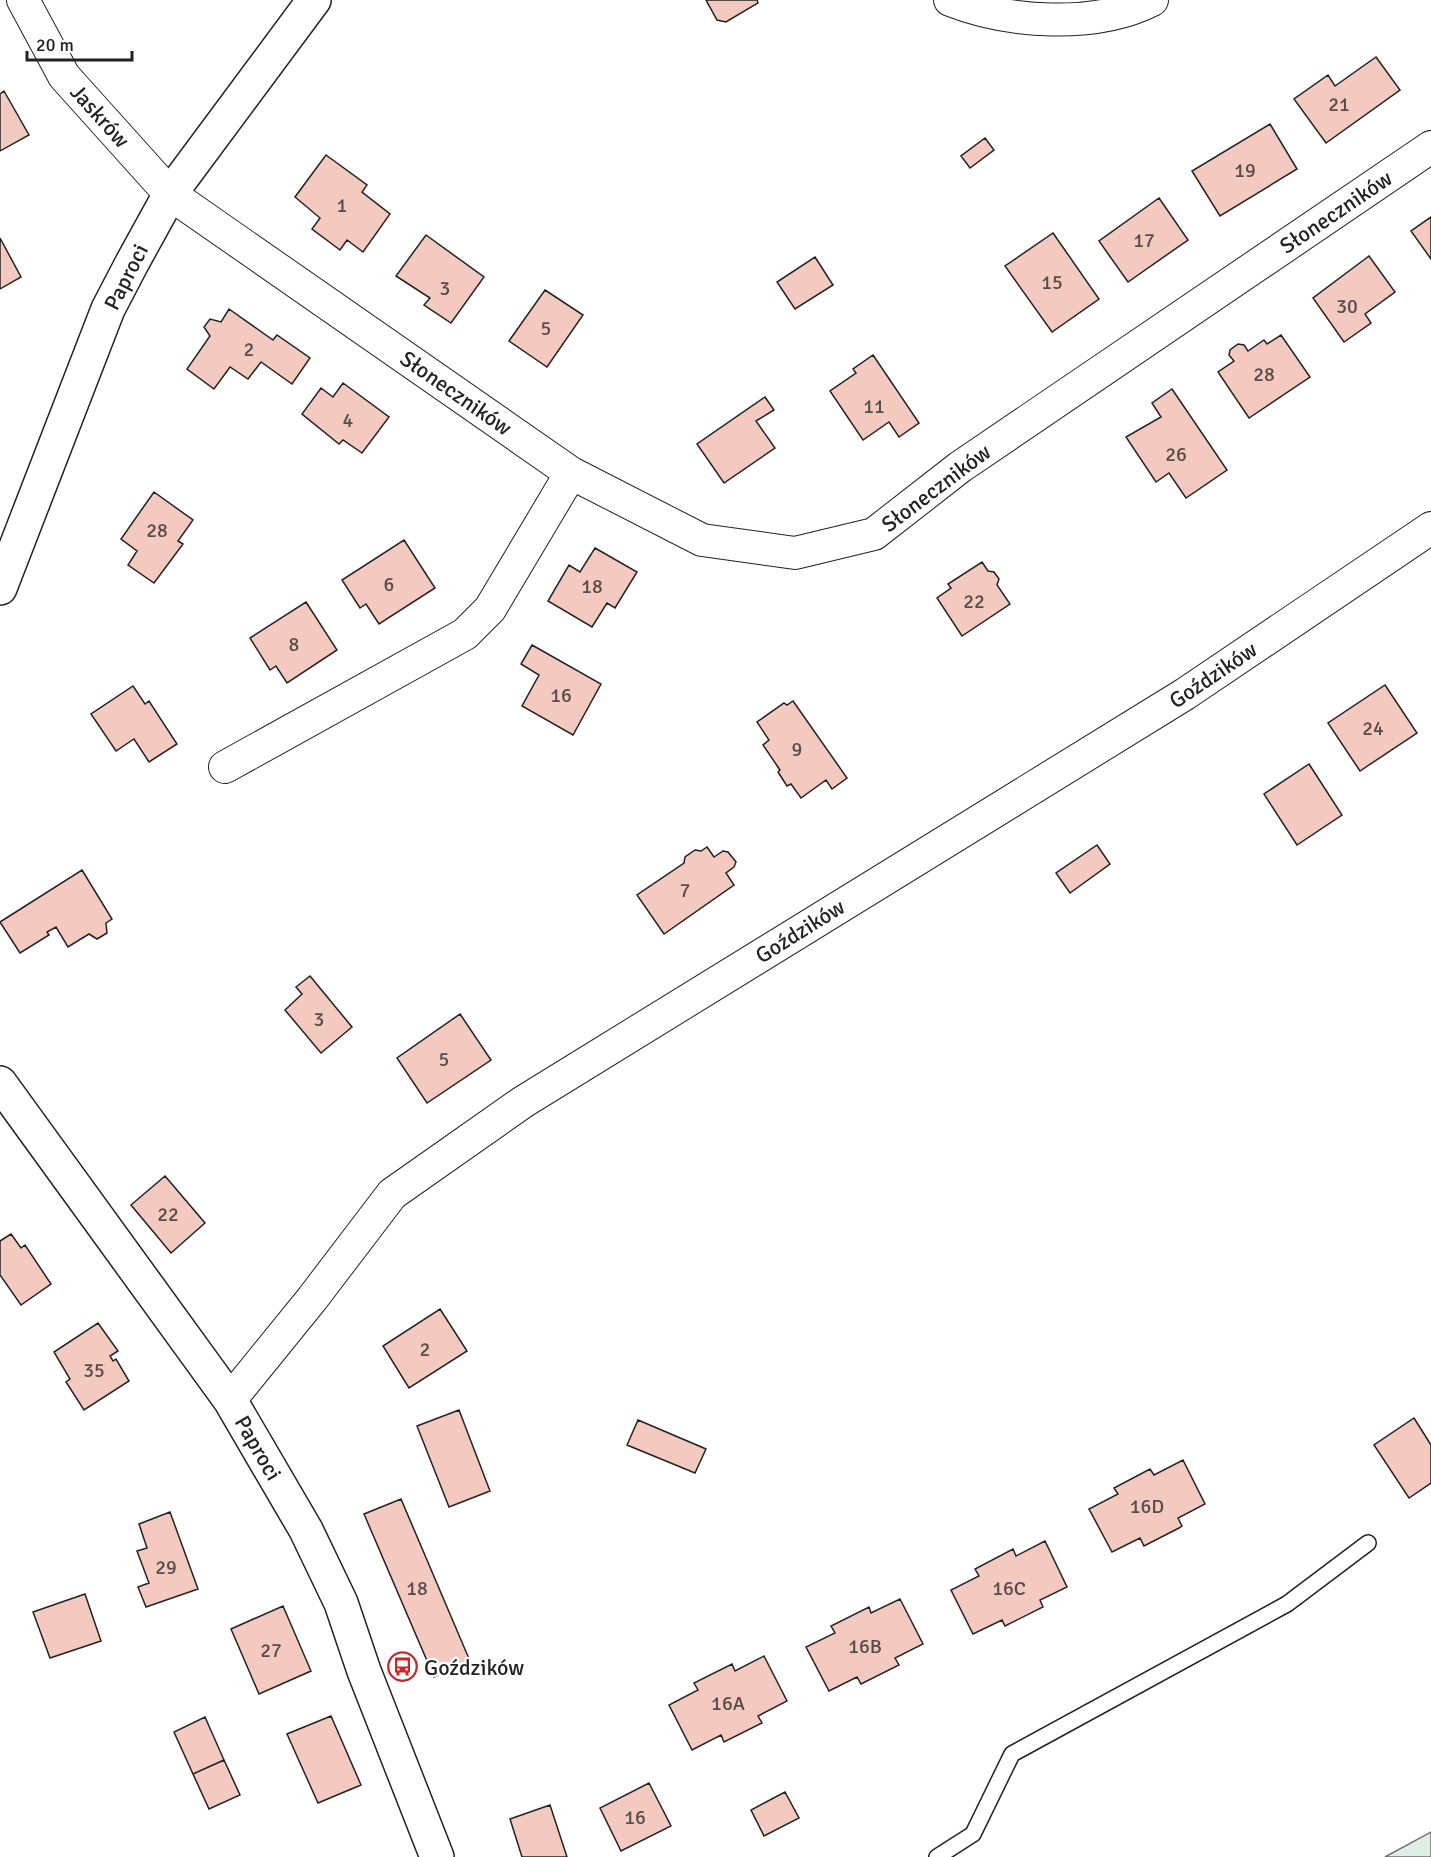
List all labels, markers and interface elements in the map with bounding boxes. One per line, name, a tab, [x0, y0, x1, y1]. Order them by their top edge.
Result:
scale bar	[27, 24, 132, 62]
text: 20 m	[36, 34, 74, 56]
street label: Jaskrów	[65, 79, 135, 153]
house number: 21	[1328, 92, 1350, 117]
house number: 19	[1234, 158, 1256, 183]
street label: Słoneczników	[1275, 164, 1397, 260]
house number: 1	[337, 193, 347, 218]
house number: 17	[1133, 228, 1155, 253]
street label: Paproci	[98, 239, 154, 315]
house number: 15	[1041, 270, 1063, 295]
house number: 3	[440, 276, 450, 301]
house number: 30	[1336, 294, 1358, 319]
house number: 5	[541, 316, 551, 341]
house number: 2	[244, 337, 254, 362]
street label: Słoneczników	[395, 345, 517, 441]
house number: 28	[1253, 362, 1275, 387]
house number: 11	[863, 394, 885, 419]
house number: 4	[343, 408, 354, 433]
street label: Słoneczników	[876, 438, 996, 538]
house number: 26	[1165, 442, 1187, 467]
house number: 28	[146, 518, 168, 543]
house number: 6	[384, 572, 394, 597]
house number: 18	[581, 574, 603, 599]
house number: 22	[963, 589, 985, 614]
house number: 8	[289, 632, 299, 657]
street label: Goździków	[1164, 636, 1262, 714]
house number: 16	[550, 683, 572, 708]
house number: 24	[1362, 716, 1384, 741]
house number: 9	[792, 737, 802, 762]
house number: 7	[680, 878, 690, 903]
street label: Goździków	[750, 893, 850, 969]
house number: 3	[314, 1007, 324, 1032]
house number: 5	[439, 1047, 449, 1072]
house number: 22	[157, 1202, 179, 1227]
house number: 2	[420, 1337, 430, 1362]
house number: 35	[83, 1358, 105, 1383]
street label: Paproci	[229, 1411, 287, 1485]
house number: 16D	[1130, 1494, 1164, 1519]
house number: 29	[155, 1555, 177, 1580]
house number: 18	[406, 1576, 428, 1601]
house number: 16C	[992, 1576, 1026, 1601]
house number: 16B	[848, 1634, 882, 1659]
house number: 27	[260, 1638, 282, 1663]
bus stop icon: Goździków	[387, 1651, 419, 1683]
place label: Goździków	[424, 1654, 524, 1681]
house number: 16A	[711, 1691, 745, 1716]
house number: 16	[624, 1805, 646, 1830]

